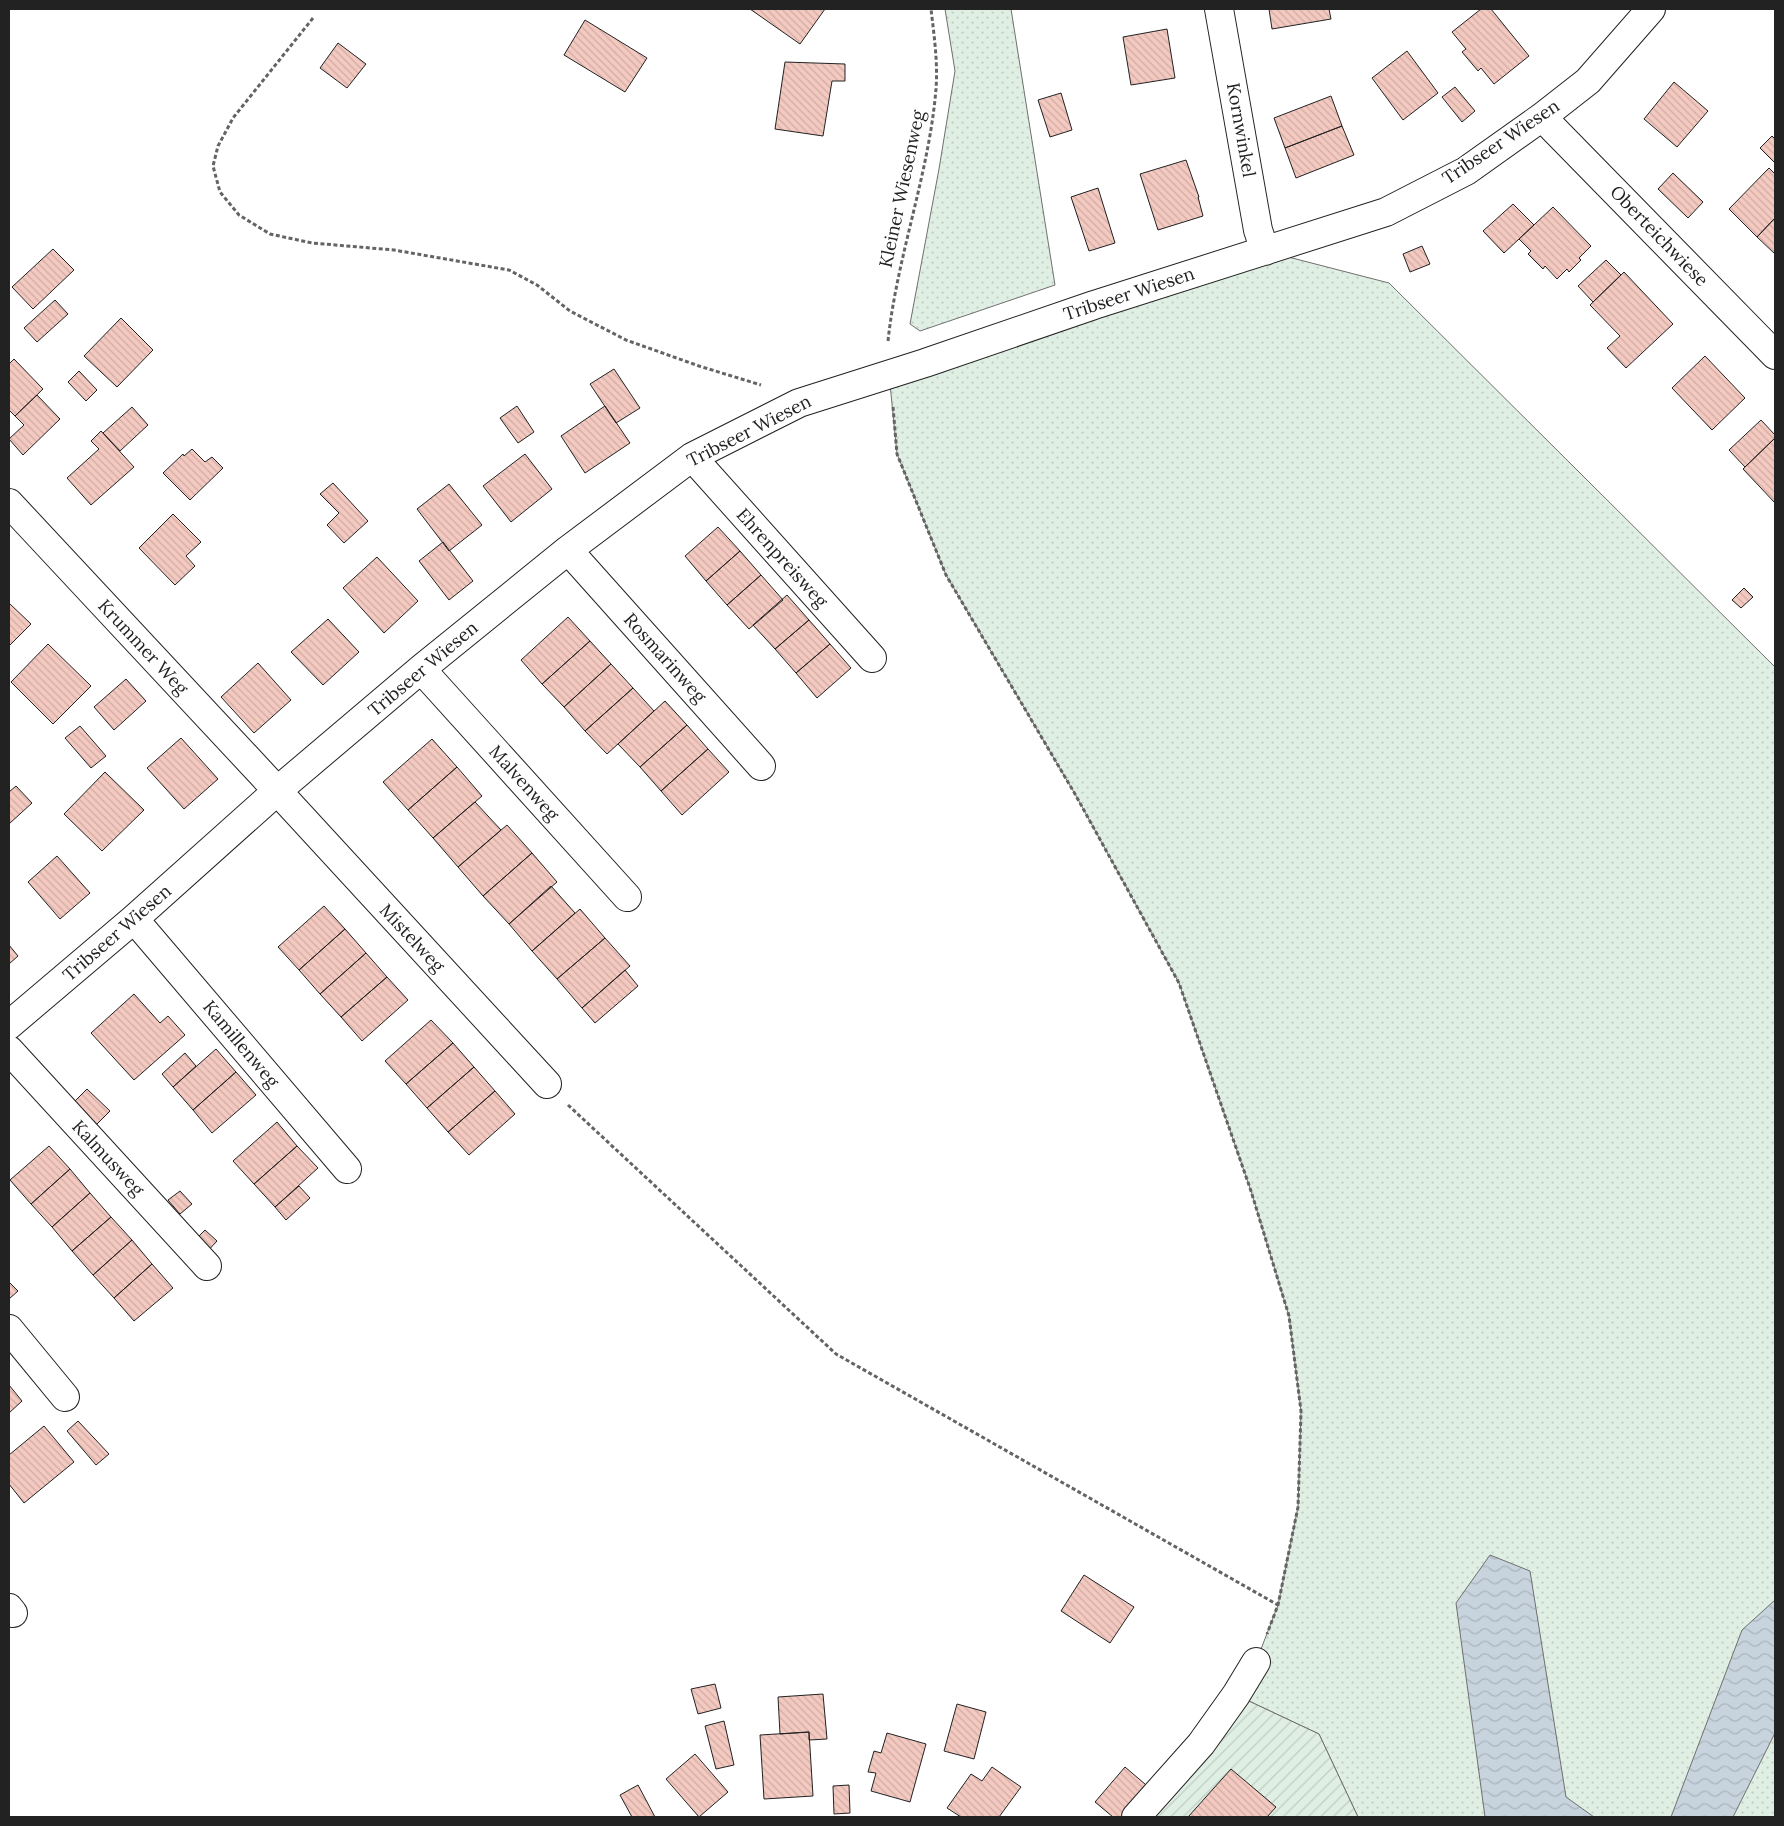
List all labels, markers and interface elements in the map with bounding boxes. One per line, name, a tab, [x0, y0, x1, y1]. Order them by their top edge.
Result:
street label: Kornwinkel	[1222, 81, 1261, 179]
street label: Tribseer Wiesen	[1438, 94, 1564, 189]
street label: Kleiner Wiesenweg	[874, 107, 930, 270]
street label: Oberteichwiese	[1605, 180, 1714, 291]
street label: Tribseer Wiesen	[1060, 262, 1197, 326]
street label: Tribseer Wiesen	[683, 389, 815, 472]
street label: Ehrenpreisweg	[732, 503, 834, 613]
street label: Krummer Weg	[93, 594, 194, 700]
street label: Rosmarinweg	[619, 608, 712, 708]
street label: Tribseer Wiesen	[363, 616, 482, 721]
street label: Malvenweg	[484, 740, 565, 826]
street label: Tribseer Wiesen	[58, 879, 176, 986]
street label: Mistelweg	[375, 899, 451, 977]
street label: Kamillenweg	[198, 995, 285, 1093]
street label: Kalmusweg	[67, 1115, 150, 1201]

